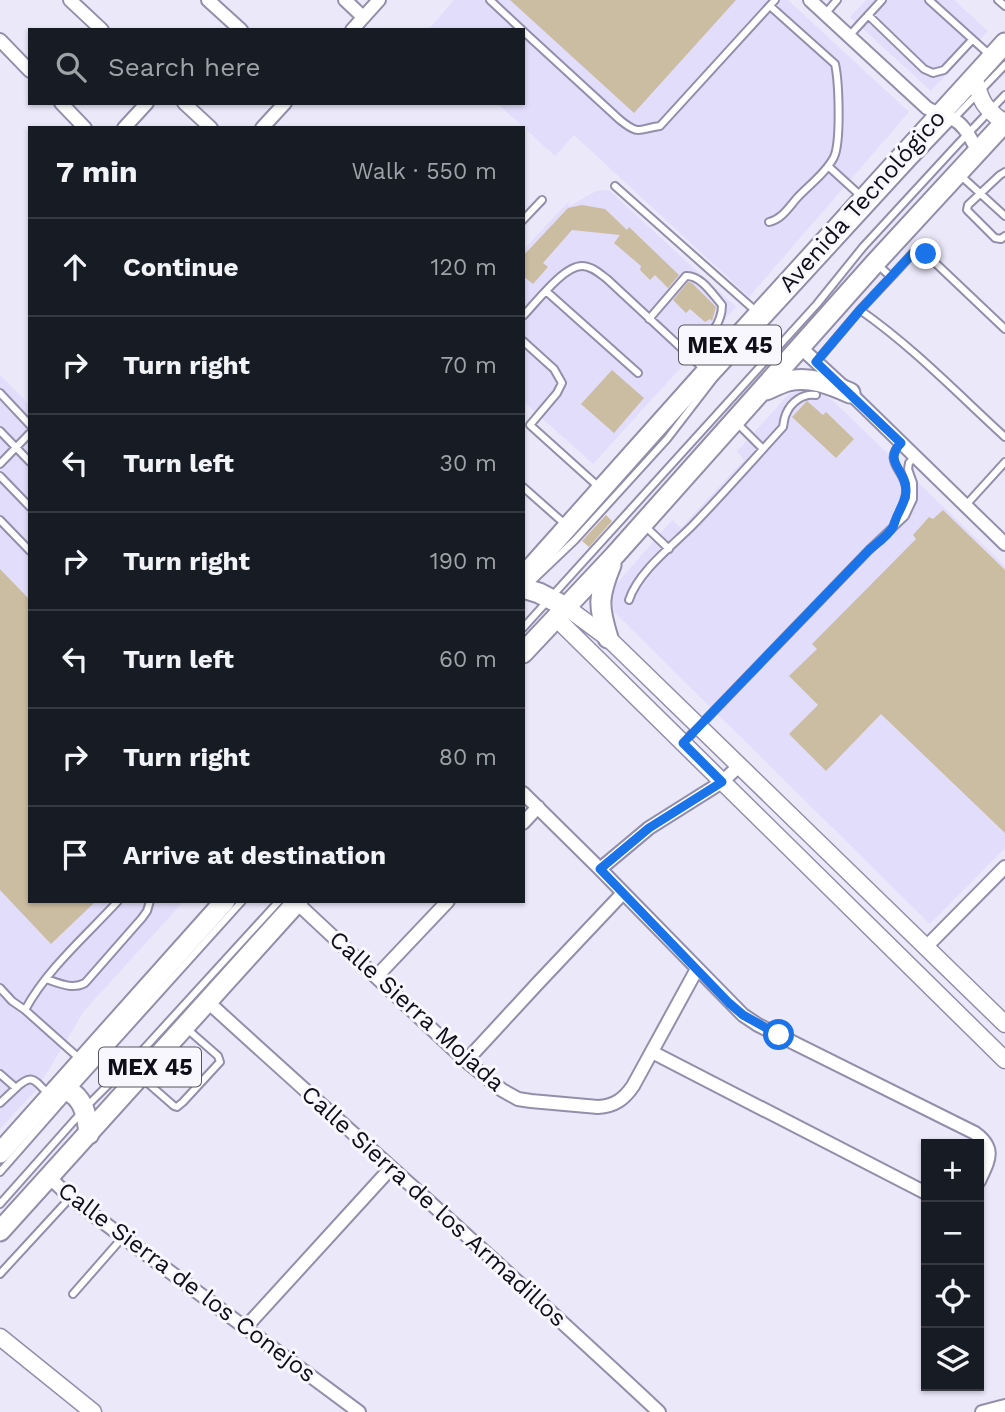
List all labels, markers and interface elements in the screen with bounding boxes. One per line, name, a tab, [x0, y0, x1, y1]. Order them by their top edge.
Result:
search box	[28, 28, 525, 105]
icon: search	[52, 48, 90, 86]
text: Search here	[108, 52, 260, 82]
street label: Avenida Tecnológico	[773, 104, 951, 298]
text: 7 min	[56, 154, 138, 189]
text: Walk · 550 m	[352, 158, 497, 185]
route end	[910, 238, 941, 269]
icon: ahead	[56, 248, 94, 286]
text: Continue	[123, 252, 239, 282]
text: 120 m	[431, 254, 497, 281]
road number: MEX 45	[679, 326, 781, 364]
icon: right	[56, 346, 94, 384]
text: Turn right	[123, 350, 250, 380]
text: 70 m	[440, 352, 497, 379]
icon: left	[56, 444, 94, 482]
text: Turn left	[123, 448, 234, 478]
text: 30 m	[440, 450, 497, 477]
icon: right	[56, 542, 94, 580]
text: Turn right	[123, 546, 250, 576]
text: 190 m	[430, 548, 497, 575]
icon: left	[56, 640, 94, 678]
text: Turn left	[123, 644, 234, 674]
text: 60 m	[439, 646, 497, 673]
icon: right	[56, 738, 94, 776]
text: Turn right	[123, 742, 250, 772]
text: 80 m	[439, 744, 497, 771]
icon: arrive	[56, 836, 94, 874]
text: Arrive at destination	[123, 840, 386, 870]
street label: Calle Sierra Mojada	[324, 925, 510, 1097]
route start	[763, 1019, 794, 1050]
road number: MEX 45	[99, 1048, 201, 1086]
street label: Calle Sierra de los Armadillos	[296, 1080, 572, 1332]
map controls	[921, 1139, 984, 1391]
button: +	[921, 1139, 984, 1202]
street label: Calle Sierra de los Conejos	[53, 1176, 321, 1388]
button: −	[921, 1202, 984, 1265]
button: locate	[921, 1265, 984, 1328]
button: layers	[921, 1328, 984, 1391]

